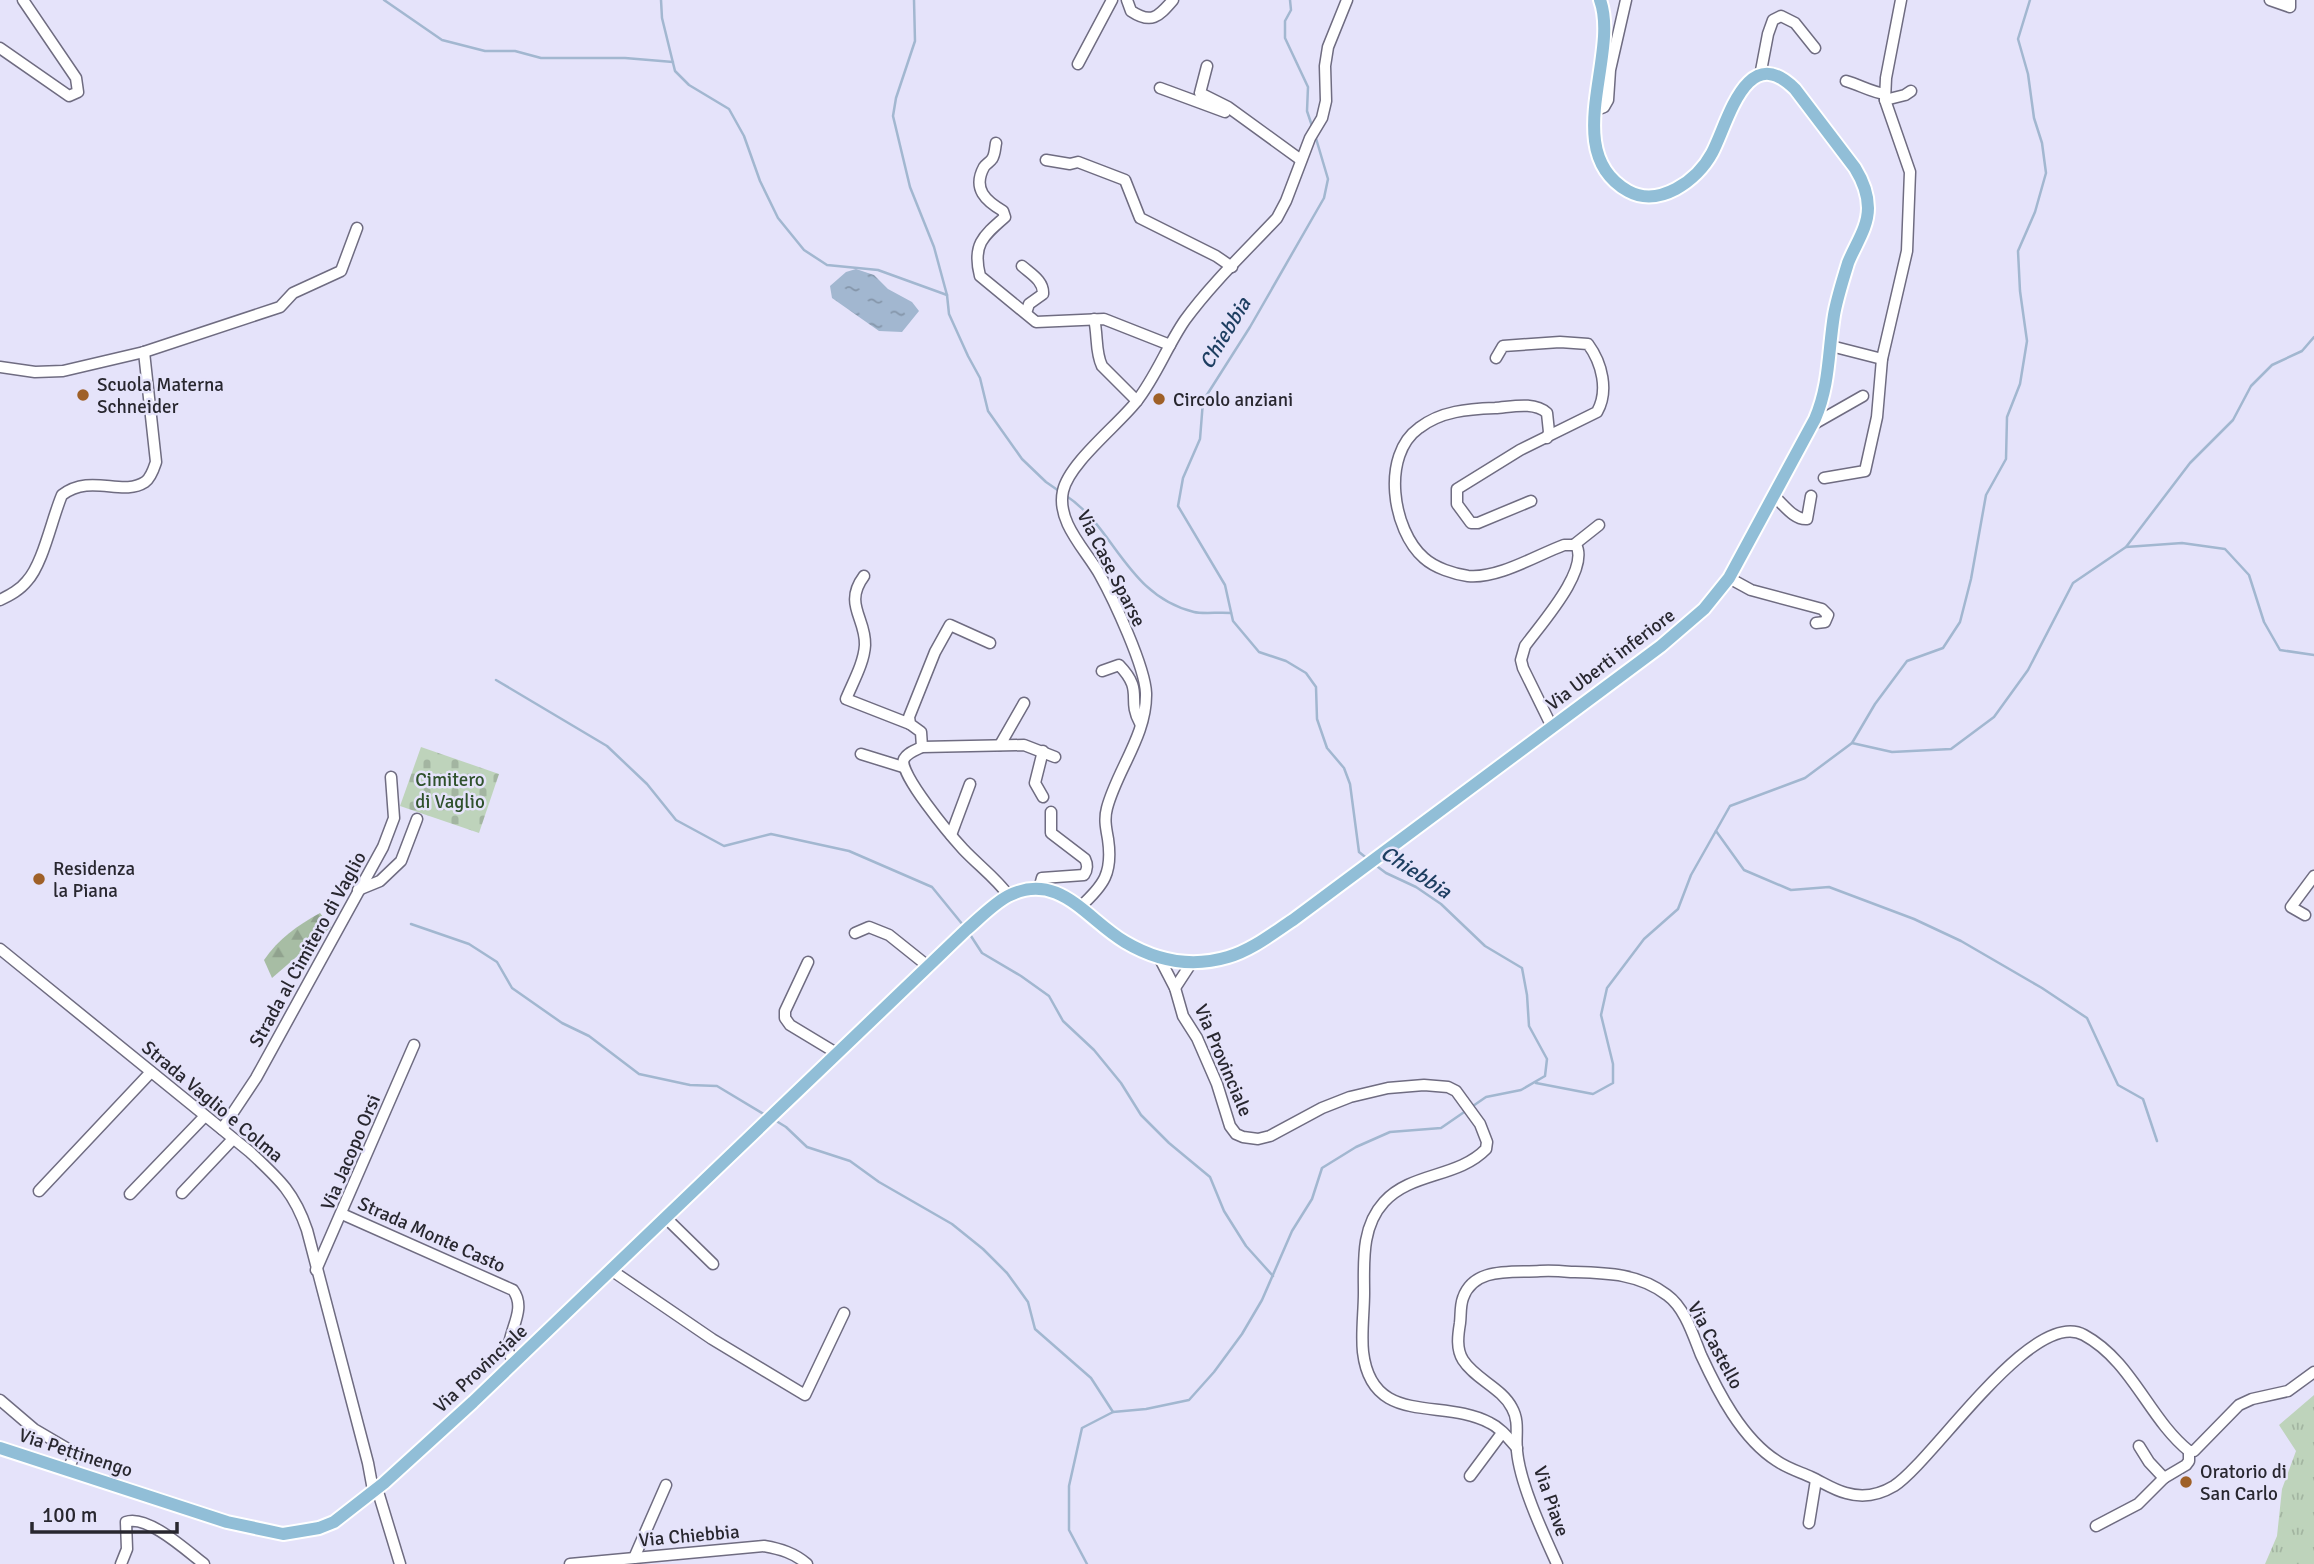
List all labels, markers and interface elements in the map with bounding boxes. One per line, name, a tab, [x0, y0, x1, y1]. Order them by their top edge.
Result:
water label: Chiebbia	[1194, 291, 1257, 373]
place label: Scuola Materna Schneider	[97, 373, 224, 419]
marker: Scuola Materna Schneider	[75, 387, 91, 403]
place label: Circolo anziani	[1173, 388, 1293, 412]
marker: Circolo anziani	[1151, 391, 1167, 407]
street label: Via Case Sparse	[1071, 506, 1151, 631]
street label: Via Uberti inferiore	[1541, 603, 1680, 716]
park label: Cimitero di Vaglio	[415, 768, 485, 814]
water label: Chiebbia	[1376, 840, 1457, 905]
street label: Strada al Cimitero di Vaglio	[244, 847, 372, 1052]
place label: Residenza la Piana	[53, 857, 135, 903]
marker: Residenza la Piana	[31, 871, 47, 887]
street label: Via Provinciale	[1189, 1001, 1257, 1120]
street label: Strada Vaglio e Colma	[137, 1036, 288, 1168]
street label: Via Jacopo Orsi	[316, 1091, 386, 1214]
street label: Strada Monte Casto	[354, 1192, 509, 1278]
street label: Via Castello	[1682, 1298, 1748, 1393]
street label: Via Provinciale	[429, 1319, 533, 1418]
street label: Via Pettinengo	[16, 1423, 136, 1483]
place label: Oratorio di San Carlo	[2200, 1460, 2287, 1506]
street label: Via Piave	[1528, 1463, 1574, 1540]
marker: Oratorio di San Carlo	[2178, 1474, 2194, 1490]
scale bar	[32, 1490, 177, 1534]
text: 100 m	[42, 1502, 97, 1528]
street label: Via Chiebbia	[638, 1520, 741, 1552]

